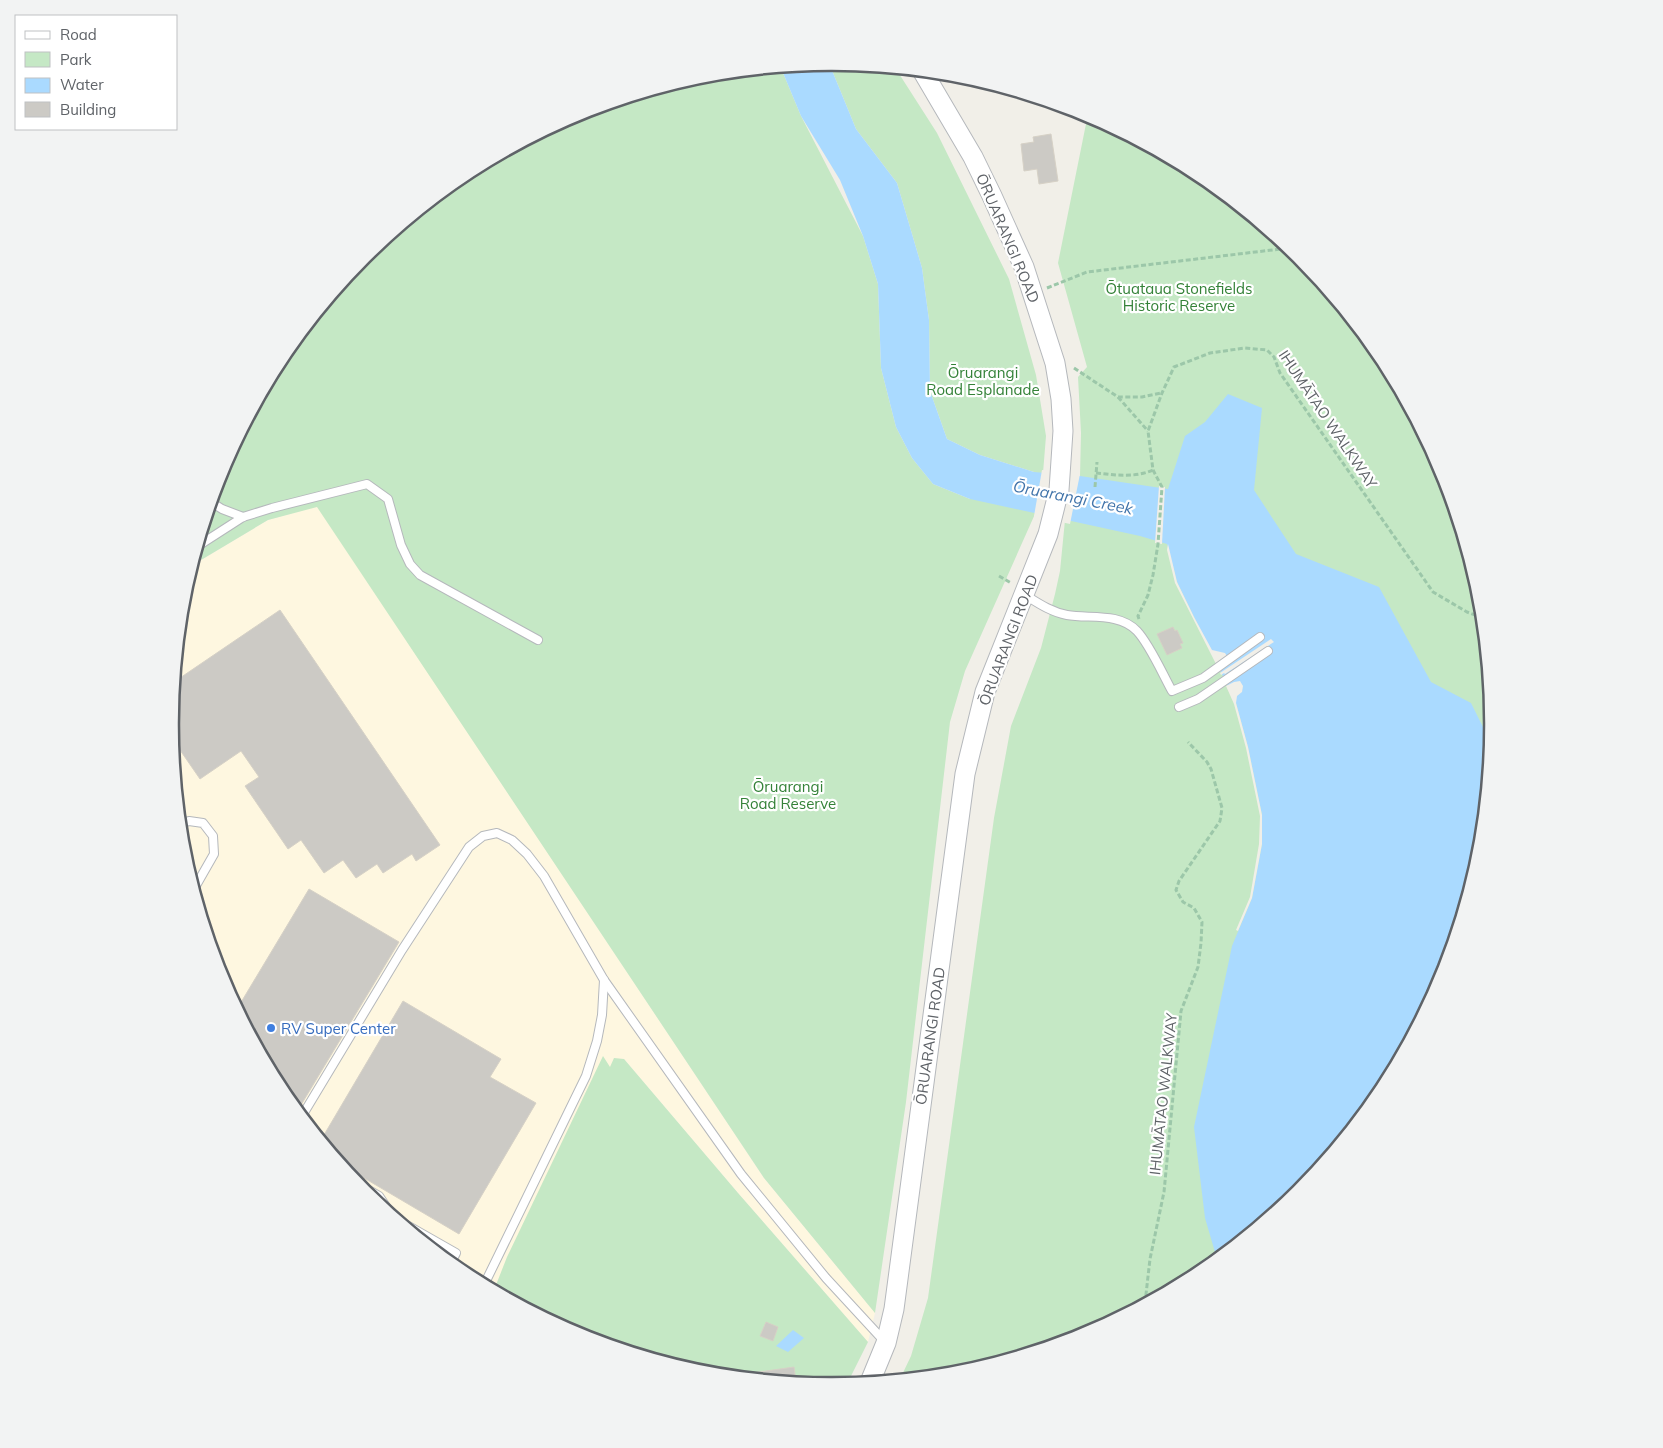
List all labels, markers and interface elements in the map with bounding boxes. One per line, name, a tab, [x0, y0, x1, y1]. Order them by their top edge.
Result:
legend	[15, 15, 178, 130]
text: Road	[60, 25, 97, 44]
text: Park	[60, 50, 92, 69]
text: Water	[60, 75, 104, 94]
text: Building	[60, 100, 116, 119]
street label: ŌRUARANGI ROAD	[972, 170, 1044, 306]
park label: Ōtuataua Stonefields Historic Reserve	[1105, 279, 1253, 315]
street label: IHUMĀTAO WALKWAY	[1275, 346, 1382, 492]
park label: Ōruarangi Road Esplanade	[926, 363, 1040, 399]
water label: Ōruarangi Creek	[1011, 476, 1135, 519]
street label: ŌRUARANGI ROAD	[974, 572, 1042, 708]
park label: Ōruarangi Road Reserve	[740, 777, 836, 813]
street label: ŌRUARANGI ROAD	[911, 966, 949, 1106]
street label: IHUMĀTAO WALKWAY	[1145, 1011, 1181, 1176]
place label: RV Super Center	[281, 1019, 396, 1038]
marker: RV Super Center	[265, 1022, 277, 1034]

